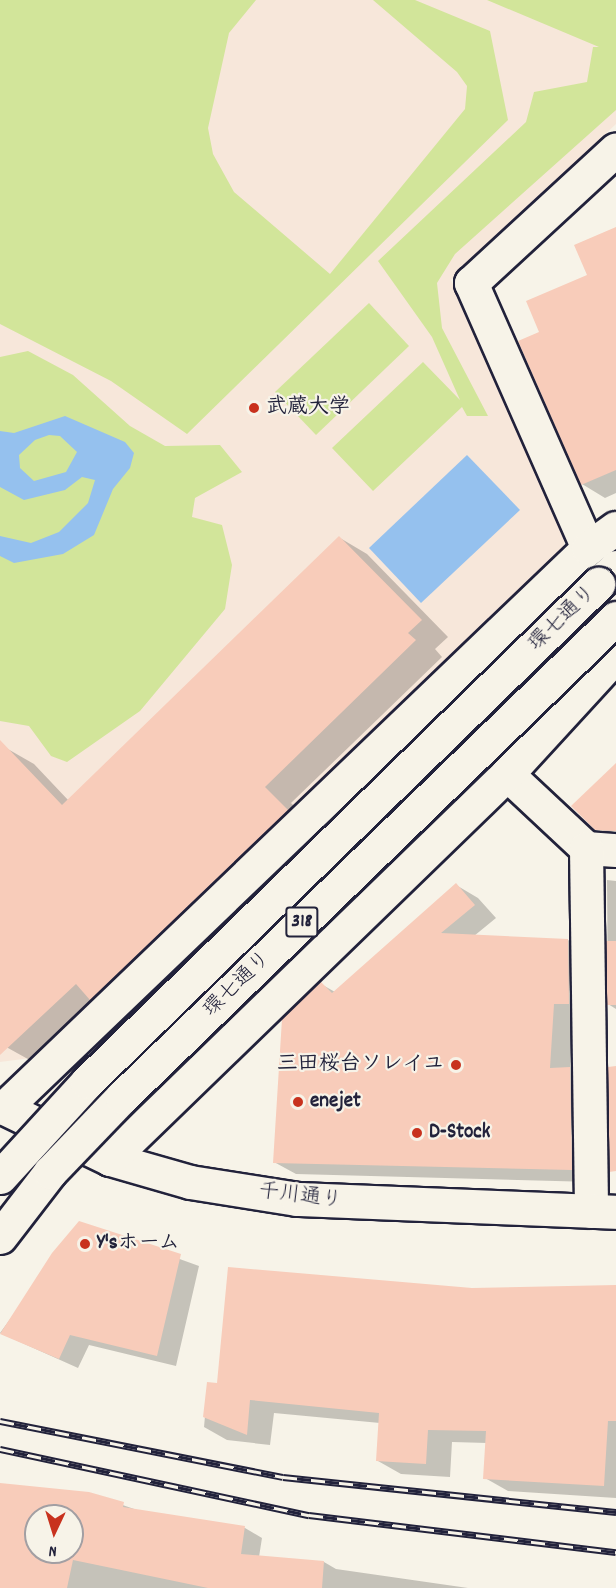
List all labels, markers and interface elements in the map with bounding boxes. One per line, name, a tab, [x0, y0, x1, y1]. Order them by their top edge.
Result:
place label: 武蔵大学	[266, 395, 350, 421]
marker: 武蔵大学	[247, 401, 261, 415]
street label: 環七通り	[524, 581, 602, 657]
road number: 318	[284, 905, 320, 939]
street label: 環七通り	[199, 947, 277, 1023]
place label: 三田桜台ソレイユ	[276, 1052, 444, 1078]
marker: 三田桜台ソレイユ	[449, 1058, 463, 1072]
place label: enejet	[310, 1089, 361, 1115]
marker: enejet	[291, 1095, 305, 1109]
place label: D-Stock	[429, 1120, 490, 1146]
marker: D-Stock	[410, 1126, 424, 1140]
street label: 千川通り	[257, 1179, 343, 1215]
place label: Y'sホーム	[97, 1231, 181, 1257]
marker: Y'sホーム	[78, 1237, 92, 1251]
north arrow	[24, 1504, 84, 1564]
text: N	[48, 1539, 58, 1562]

